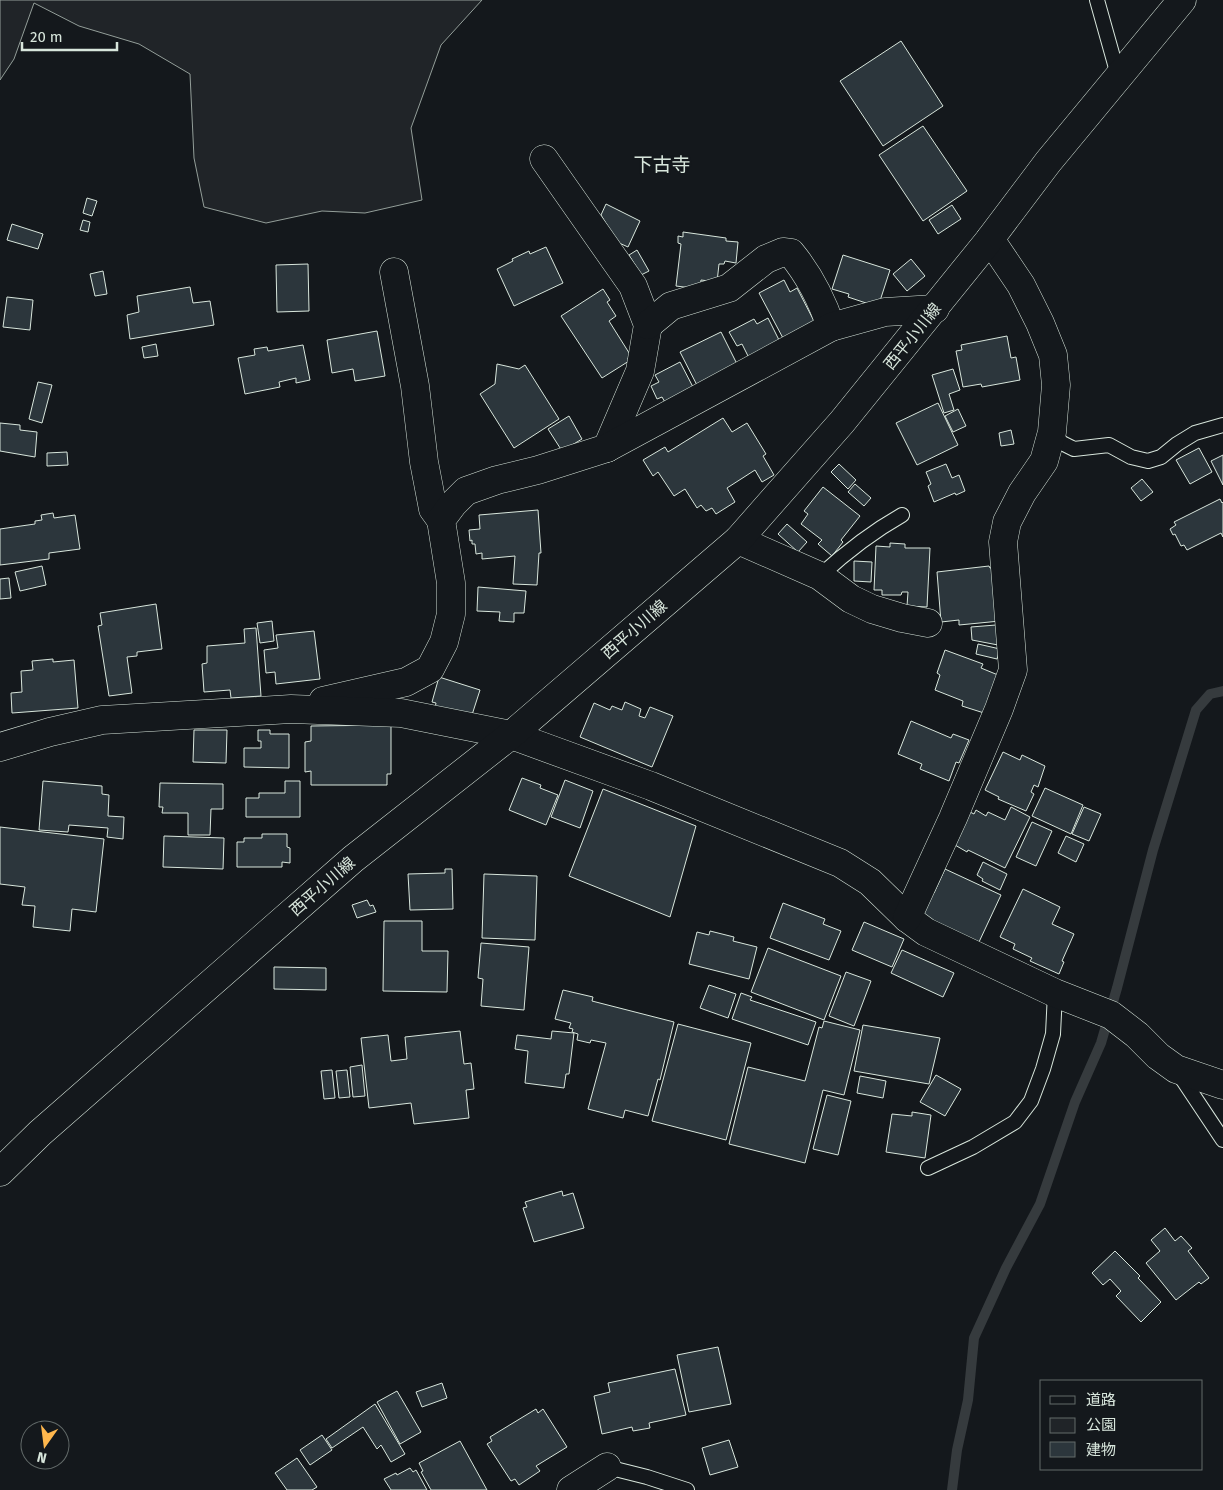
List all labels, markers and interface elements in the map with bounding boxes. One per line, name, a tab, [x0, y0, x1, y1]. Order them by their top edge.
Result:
scale bar	[22, 20, 118, 52]
text: 20 m	[30, 28, 63, 46]
district label: 下古寺	[633, 153, 691, 176]
street label: 西平小川線	[880, 299, 945, 373]
street label: 西平小川線	[598, 596, 671, 663]
street label: 西平小川線	[286, 853, 359, 920]
legend	[1040, 1380, 1203, 1470]
text: 道路	[1086, 1391, 1116, 1409]
text: 公園	[1086, 1416, 1116, 1434]
north arrow	[20, 1420, 70, 1470]
text: 建物	[1086, 1441, 1116, 1459]
text: N	[35, 1448, 49, 1467]

